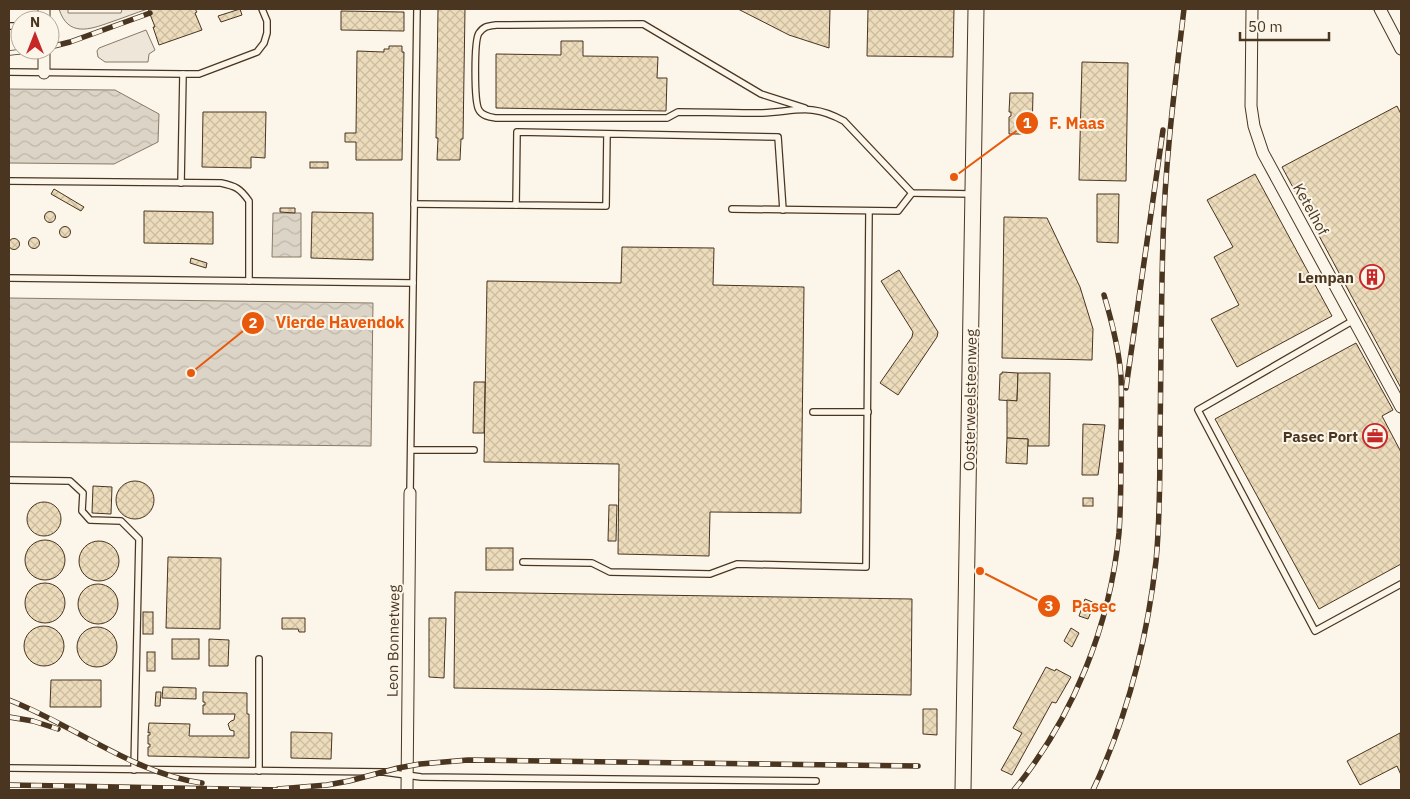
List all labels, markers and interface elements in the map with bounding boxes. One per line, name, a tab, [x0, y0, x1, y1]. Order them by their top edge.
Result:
north arrow	[10, 10, 60, 60]
scale bar	[1240, 10, 1329, 42]
text: N	[30, 13, 40, 31]
text: 50 m	[1248, 17, 1283, 36]
callout: F. Maas	[1014, 108, 1115, 139]
text: 1	[1022, 113, 1032, 132]
text: F. Maas	[1049, 113, 1105, 133]
street label: Ketelhof	[1289, 180, 1333, 238]
building icon: Lempan	[1359, 264, 1385, 290]
place label: Lempan	[1298, 268, 1354, 287]
callout: Vierde Havendok	[241, 307, 414, 338]
text: Vierde Havendok	[276, 312, 405, 332]
text: 2	[248, 313, 258, 332]
street label: Oosterweelsteenweg	[959, 329, 981, 471]
office icon: Pasec Port	[1362, 423, 1388, 449]
place label: Pasec Port	[1283, 427, 1358, 446]
street label: Leon Bonnetweg	[383, 585, 403, 697]
callout: Pasec	[1036, 591, 1126, 622]
text: 3	[1044, 596, 1054, 615]
text: Pasec	[1072, 596, 1116, 616]

